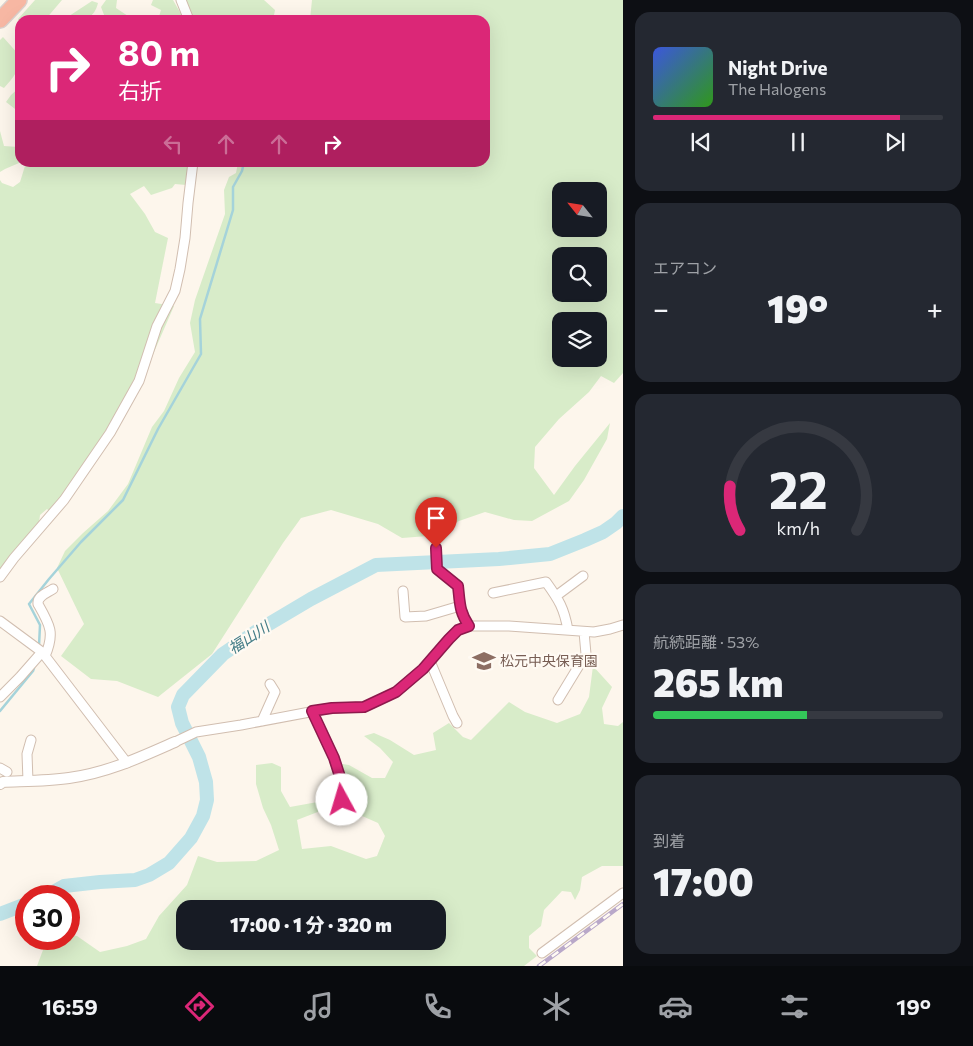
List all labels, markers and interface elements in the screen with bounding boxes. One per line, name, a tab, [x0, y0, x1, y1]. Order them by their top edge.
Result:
text: 80 m	[118, 30, 200, 73]
icon: right	[35, 35, 100, 100]
text: Night Drive	[728, 56, 828, 79]
text: 右折	[118, 77, 162, 104]
text: The Halogens	[728, 79, 826, 98]
icon: previous	[687, 128, 715, 156]
icon: pause	[784, 128, 812, 156]
icon: next	[881, 128, 909, 156]
icon: left	[159, 130, 187, 158]
icon: ahead	[212, 130, 240, 158]
icon: ahead	[265, 130, 293, 158]
icon: right	[318, 130, 346, 158]
north arrow	[552, 182, 608, 238]
map controls	[552, 182, 607, 367]
button: search	[552, 247, 607, 302]
text: エアコン	[653, 258, 717, 277]
text: 19°	[767, 284, 828, 331]
text: −	[653, 291, 669, 325]
text: +	[927, 291, 943, 325]
button: layers	[552, 312, 607, 367]
text: 22	[768, 456, 828, 520]
pin	[415, 497, 457, 548]
icon: arrive	[422, 504, 450, 532]
text: km/h	[776, 517, 820, 539]
water label: 福山川	[225, 616, 274, 657]
text: 航続距離 · 53%	[653, 632, 759, 651]
school or university icon: 松元中央保育園	[471, 648, 497, 674]
place label: 松元中央保育園	[500, 652, 598, 669]
text: 265 km	[653, 658, 784, 705]
position arrow	[315, 773, 367, 825]
text: 到着	[653, 831, 685, 850]
text: 17:00	[653, 857, 754, 904]
speed limit sign: 30	[15, 885, 80, 950]
text: 17:00 · 1 分 · 320 m	[230, 913, 392, 936]
icon: directions	[182, 989, 217, 1024]
icon: music	[301, 989, 336, 1024]
icon: phone	[420, 989, 455, 1024]
icon: climate	[539, 989, 574, 1024]
icon: car	[658, 989, 693, 1024]
icon: filters	[777, 989, 812, 1024]
text: 16:59	[42, 993, 98, 1020]
text: 19°	[896, 993, 931, 1020]

